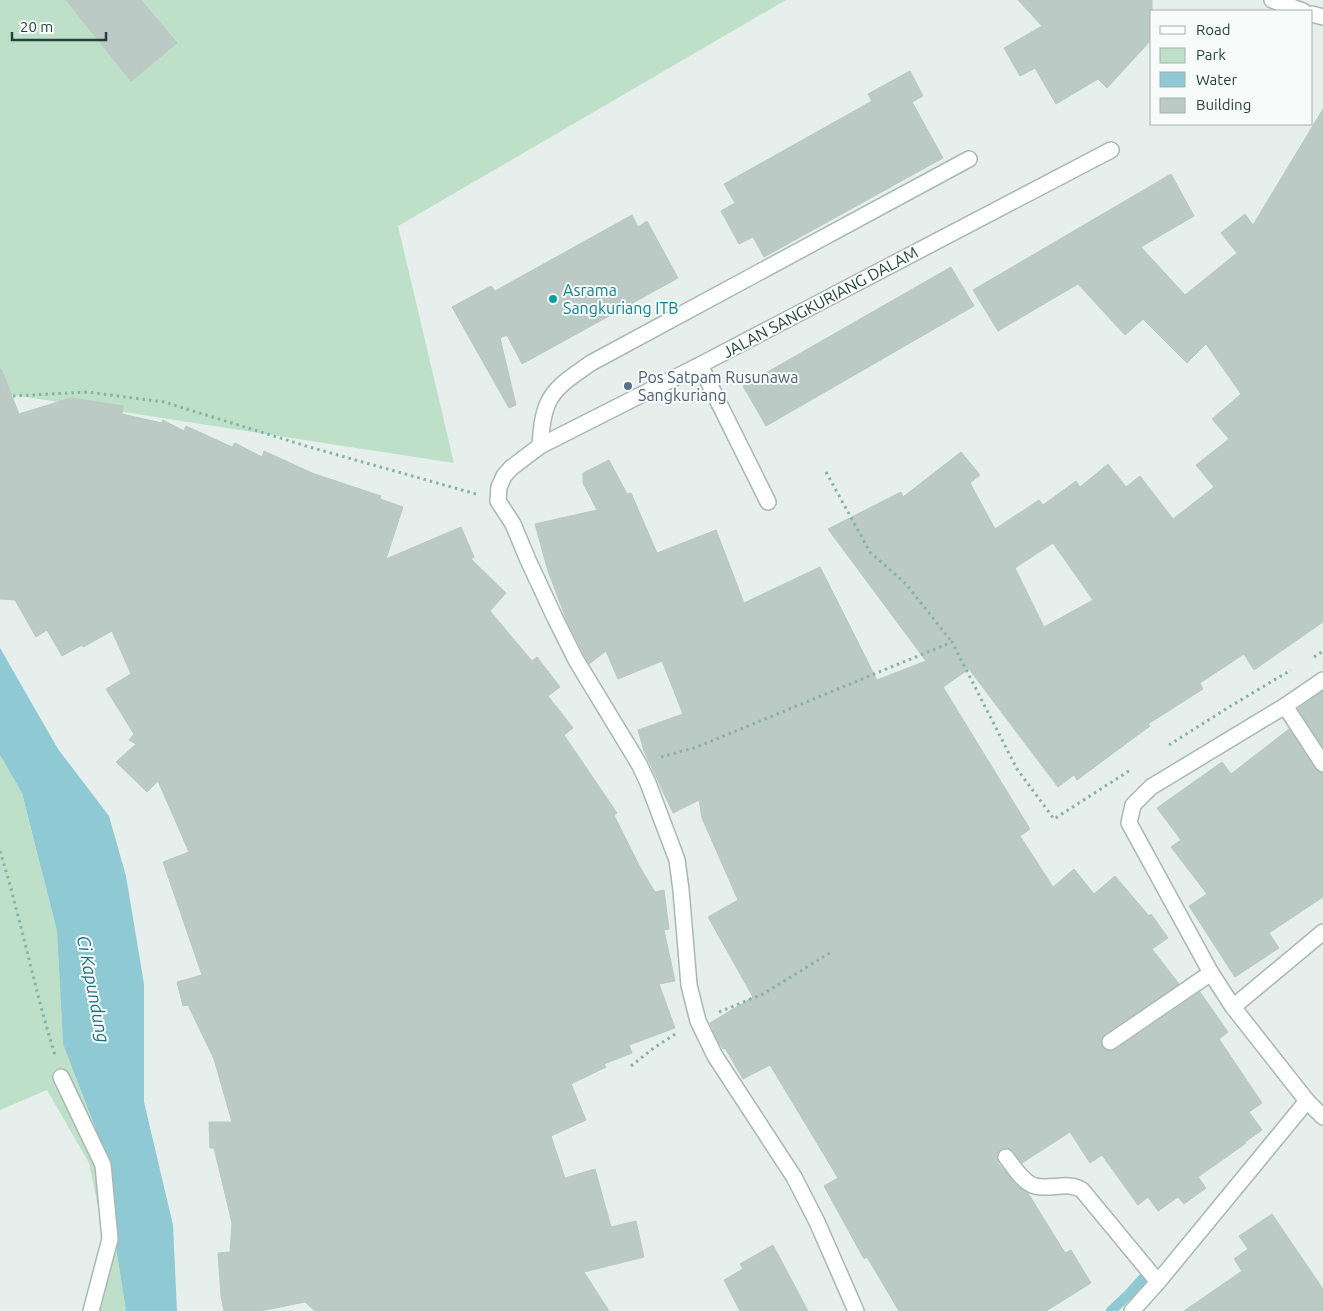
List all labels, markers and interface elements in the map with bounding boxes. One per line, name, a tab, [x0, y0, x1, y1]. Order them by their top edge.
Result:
scale bar	[12, 10, 106, 42]
legend	[1150, 10, 1313, 125]
text: 20 m	[20, 18, 53, 35]
text: Road	[1196, 21, 1231, 38]
text: Park	[1196, 46, 1226, 63]
text: Water	[1196, 71, 1237, 88]
text: Building	[1196, 96, 1251, 113]
street label: JALAN SANGKURIANG DALAM	[719, 243, 921, 361]
place label: Asrama Sangkuriang ITB	[563, 281, 679, 317]
marker: Asrama Sangkuriang ITB	[547, 293, 559, 305]
place label: Pos Satpam Rusunawa Sangkuriang	[638, 368, 798, 404]
marker: Pos Satpam Rusunawa Sangkuriang	[622, 380, 634, 392]
water label: Ci Kapundung	[74, 933, 114, 1044]

